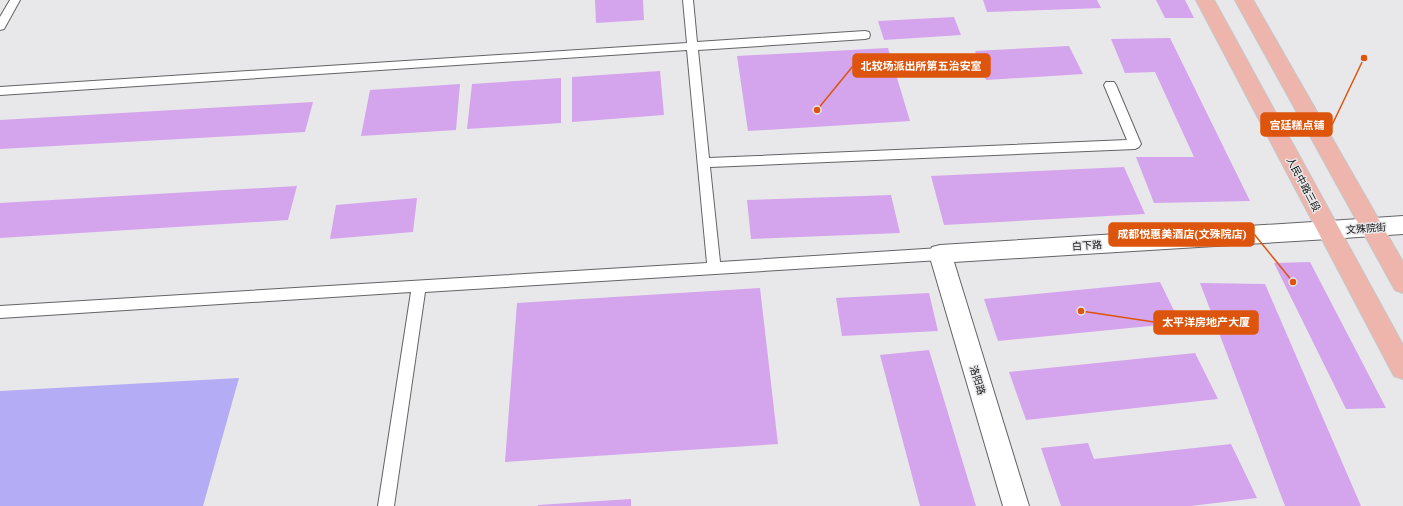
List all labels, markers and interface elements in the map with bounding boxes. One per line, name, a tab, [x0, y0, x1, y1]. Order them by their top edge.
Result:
callout: 北较场派出所第五治安室	[853, 54, 990, 77]
text: 北较场派出所第五治安室	[861, 59, 982, 73]
callout: 宫廷糕点铺	[1261, 113, 1332, 136]
text: 宫廷糕点铺	[1270, 118, 1325, 132]
street label: 人民中路三段	[1284, 155, 1323, 214]
street label: 文殊院街	[1346, 221, 1386, 236]
callout: 成都悦惠美酒店(文殊院店)	[1109, 223, 1254, 246]
text: 成都悦惠美酒店(文殊院店)	[1117, 227, 1247, 241]
street label: 白下路	[1072, 238, 1102, 253]
callout: 太平洋房地产大厦	[1154, 311, 1258, 334]
text: 太平洋房地产大厦	[1162, 315, 1250, 329]
street label: 洛阳路	[967, 364, 988, 396]

